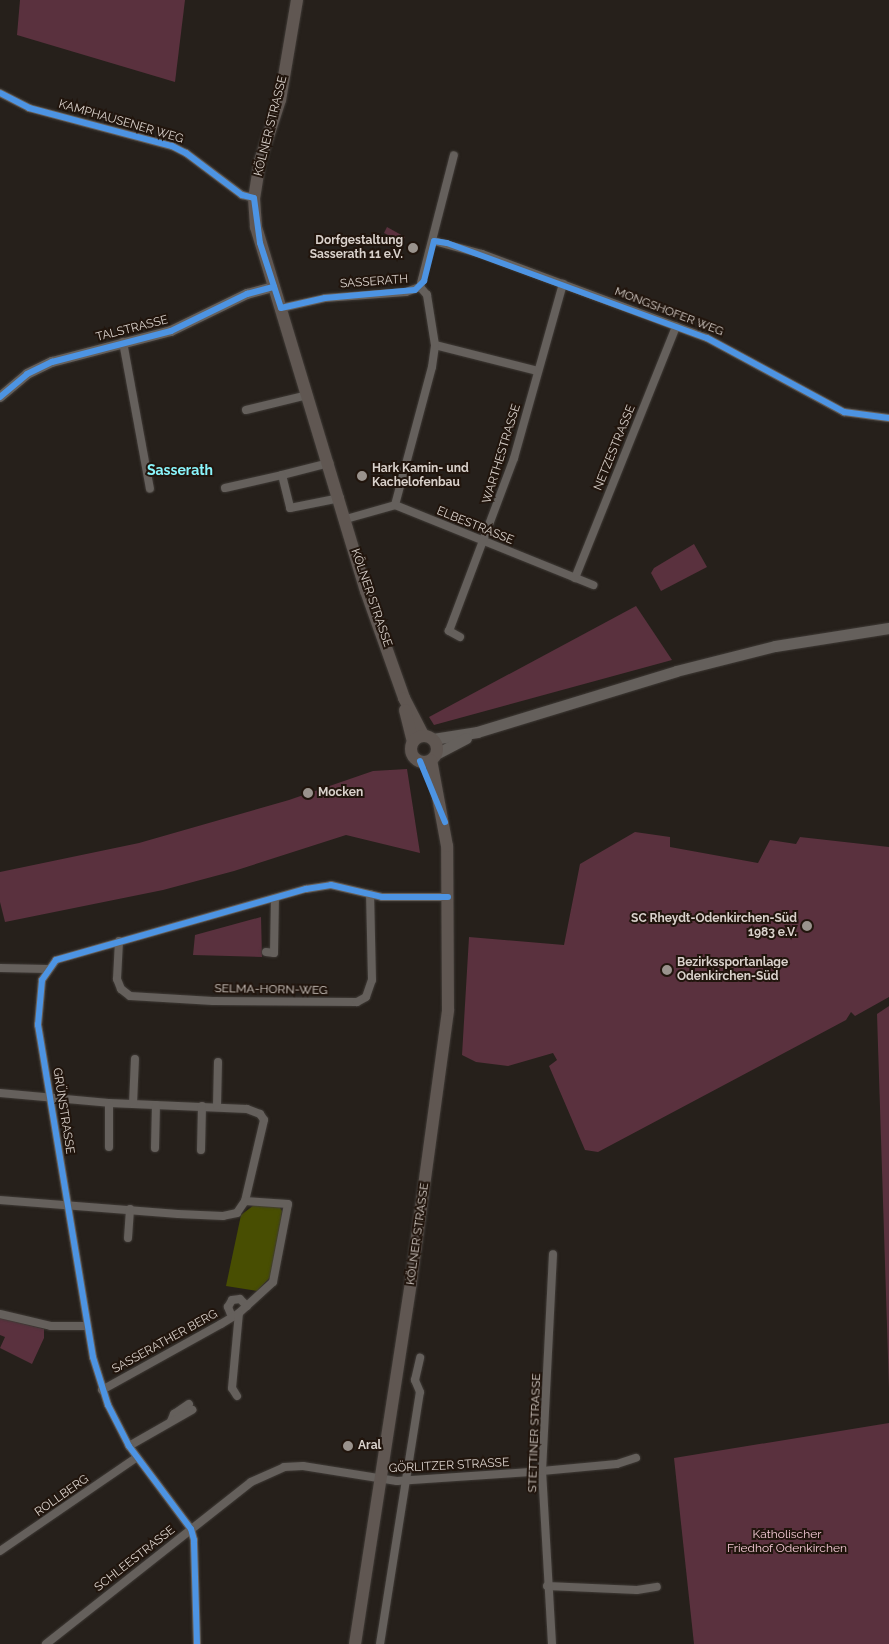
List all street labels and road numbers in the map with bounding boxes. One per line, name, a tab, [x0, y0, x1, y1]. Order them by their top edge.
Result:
street label: KÖLNER STRASSE	[252, 74, 290, 178]
street label: KAMPHAUSENER WEG	[57, 97, 185, 147]
street label: SASSERATH	[339, 272, 409, 292]
street label: MONGSHOFER WEG	[612, 284, 726, 340]
street label: TALSTRASSE	[94, 313, 170, 345]
street label: WARTHESTRASSE	[480, 402, 524, 506]
street label: NETZESTRASSE	[591, 403, 639, 493]
street label: ELBESTRASSE	[434, 504, 516, 548]
street label: KÖLNER STRASSE	[347, 547, 395, 649]
street label: SELMA-HORN-WEG	[214, 982, 328, 998]
street label: GRÜNSTRASSE	[49, 1067, 77, 1155]
street label: KÖLNER STRASSE	[404, 1182, 432, 1286]
street label: SASSERATHER BERG	[110, 1307, 220, 1377]
street label: STETTINER STRASSE	[526, 1373, 544, 1493]
street label: GÖRLITZER STRASSE	[388, 1456, 510, 1476]
street label: ROLLBERG	[32, 1472, 92, 1520]
street label: SCHLEESTRASSE	[92, 1523, 178, 1595]

